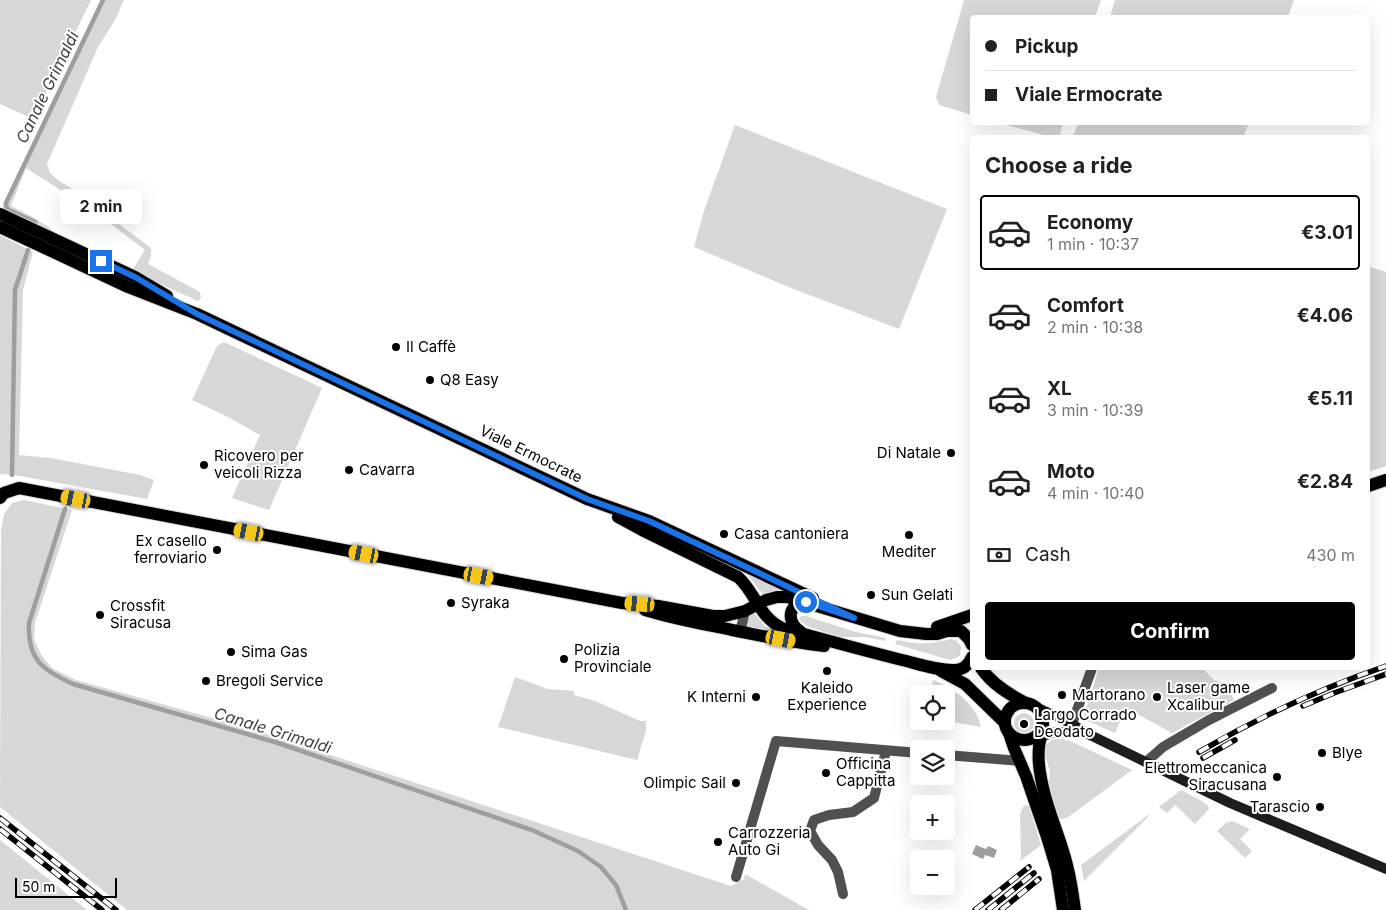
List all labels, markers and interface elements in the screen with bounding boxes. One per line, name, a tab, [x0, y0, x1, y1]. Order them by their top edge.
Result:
water label: Canale Grimaldi	[11, 27, 83, 146]
text: Pickup	[1015, 35, 1078, 58]
text: Viale Ermocrate	[1015, 83, 1163, 106]
text: Choose a ride	[985, 152, 1133, 178]
callout: 2 min	[60, 188, 142, 224]
text: 2 min	[80, 196, 122, 216]
icon: car	[987, 210, 1032, 255]
text: Economy	[1047, 211, 1133, 234]
text: €3.01	[1301, 221, 1353, 244]
text: 1 min · 10:37	[1047, 234, 1139, 254]
route end	[90, 250, 112, 272]
icon: car	[987, 293, 1032, 338]
text: Comfort	[1047, 294, 1124, 317]
text: €4.06	[1297, 304, 1353, 327]
text: 2 min · 10:38	[1047, 317, 1143, 337]
place label: Il Caffè	[406, 337, 456, 356]
marker: Il Caffè	[390, 341, 402, 353]
place label: Q8 Easy	[440, 370, 499, 389]
marker: Q8 Easy	[424, 374, 436, 386]
icon: car	[987, 376, 1032, 421]
text: XL	[1047, 377, 1072, 400]
text: €5.11	[1307, 387, 1353, 410]
text: 3 min · 10:39	[1047, 400, 1143, 420]
street label: Viale Ermocrate	[477, 420, 586, 487]
place label: Di Natale	[877, 443, 941, 462]
place label: Ricovero per veicoli Rizza	[214, 446, 304, 482]
marker: Di Natale	[945, 447, 957, 459]
marker: Ricovero per veicoli Rizza	[198, 459, 210, 471]
icon: car	[987, 459, 1032, 504]
place label: Cavarra	[359, 460, 415, 479]
text: Moto	[1047, 460, 1095, 483]
marker: Cavarra	[343, 464, 355, 476]
text: €2.84	[1297, 470, 1353, 493]
text: 4 min · 10:40	[1047, 483, 1144, 503]
car	[59, 489, 92, 509]
car	[232, 522, 265, 542]
place label: Casa cantoniera	[734, 524, 849, 543]
marker: Casa cantoniera	[718, 528, 730, 540]
marker: Mediter	[903, 529, 915, 541]
place label: Ex casello ferroviario	[134, 531, 207, 567]
icon: cash	[985, 541, 1013, 569]
place label: Mediter	[882, 542, 936, 561]
text: Cash	[1025, 543, 1071, 566]
marker: Ex casello ferroviario	[211, 544, 223, 556]
car	[347, 544, 380, 564]
text: 430 m	[1306, 545, 1355, 565]
car	[462, 566, 495, 586]
place label: Sun Gelati	[881, 585, 953, 604]
marker: Sun Gelati	[865, 589, 877, 601]
route start	[795, 591, 817, 613]
place label: Syraka	[461, 593, 510, 612]
car	[624, 595, 655, 613]
place label: Crossfit Siracusa	[110, 596, 171, 632]
marker: Syraka	[445, 597, 457, 609]
button: Confirm	[985, 602, 1355, 660]
marker: Crossfit Siracusa	[94, 609, 106, 621]
car	[764, 629, 797, 649]
place label: Polizia Provinciale	[574, 640, 652, 676]
place label: Sima Gas	[241, 642, 308, 661]
marker: Sima Gas	[225, 646, 237, 658]
marker: Polizia Provinciale	[558, 653, 570, 665]
marker: Kaleido Experience	[821, 665, 833, 677]
place label: Bregoli Service	[216, 671, 323, 690]
marker: Bregoli Service	[200, 675, 212, 687]
place label: Kaleido Experience	[787, 678, 867, 714]
place label: Laser game Xcalibur	[1167, 678, 1250, 714]
map controls	[910, 685, 955, 895]
button: locate	[910, 685, 955, 730]
place label: Martorano	[1072, 685, 1146, 704]
place label: K Interni	[687, 687, 746, 706]
marker: Martorano	[1056, 689, 1068, 701]
marker: K Interni	[750, 691, 762, 703]
marker: Laser game Xcalibur	[1151, 691, 1163, 703]
water label: Canale Grimaldi	[212, 703, 335, 758]
place label: Largo Corrado Deodato	[1034, 705, 1137, 741]
marker: Largo Corrado Deodato	[1018, 718, 1030, 730]
button: layers	[910, 740, 955, 785]
place label: Blye	[1332, 743, 1362, 762]
marker: Blye	[1316, 747, 1328, 759]
place label: Officina Cappitta	[836, 754, 895, 790]
place label: Elettromeccanica Siracusana	[1145, 758, 1267, 794]
marker: Officina Cappitta	[820, 767, 832, 779]
marker: Elettromeccanica Siracusana	[1271, 771, 1283, 783]
place label: Olimpic Sail	[643, 773, 726, 792]
marker: Olimpic Sail	[730, 777, 742, 789]
button: +	[910, 795, 955, 840]
place label: Tarascio	[1250, 797, 1310, 816]
marker: Tarascio	[1314, 801, 1326, 813]
place label: Carrozzeria Auto Gi	[728, 823, 810, 859]
marker: Carrozzeria Auto Gi	[712, 836, 724, 848]
button: −	[910, 850, 955, 895]
scale bar	[15, 875, 118, 898]
text: 50 m	[22, 878, 56, 895]

